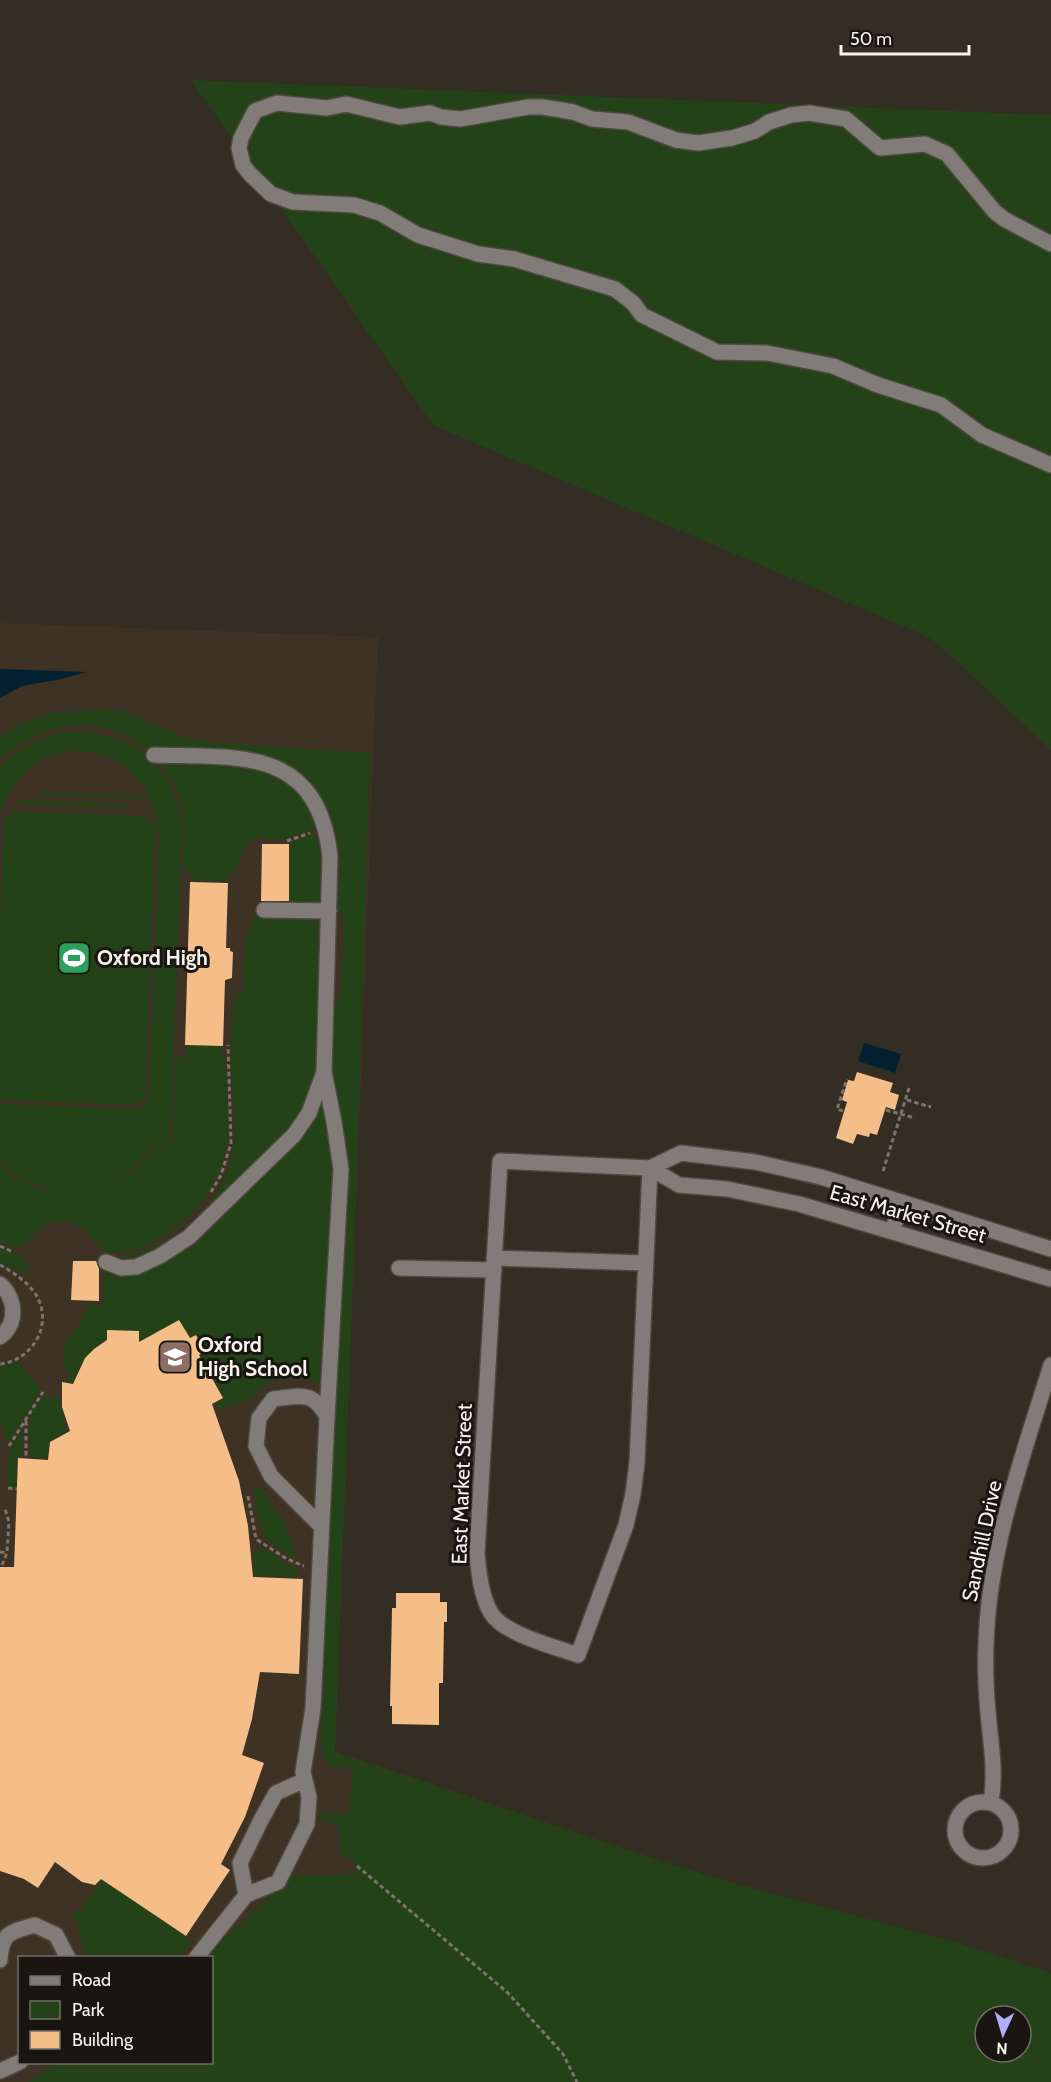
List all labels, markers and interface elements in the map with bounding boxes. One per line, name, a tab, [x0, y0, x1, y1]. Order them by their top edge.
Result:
scale bar	[841, 18, 968, 56]
text: 50 m	[850, 28, 892, 50]
sports icon: Oxford High	[56, 940, 92, 976]
place label: Oxford High	[97, 945, 208, 970]
street label: East Market Street	[827, 1179, 989, 1248]
place label: Oxford High School	[198, 1332, 308, 1381]
school or university icon: Oxford High School	[157, 1339, 193, 1375]
street label: East Market Street	[446, 1403, 477, 1565]
street label: Sandhill Drive	[956, 1478, 1007, 1604]
legend	[18, 1956, 213, 2064]
text: Road	[72, 1969, 111, 1991]
text: Park	[72, 1999, 105, 2021]
north arrow	[973, 2004, 1033, 2064]
text: Building	[72, 2029, 134, 2051]
text: N	[996, 2039, 1008, 2058]

